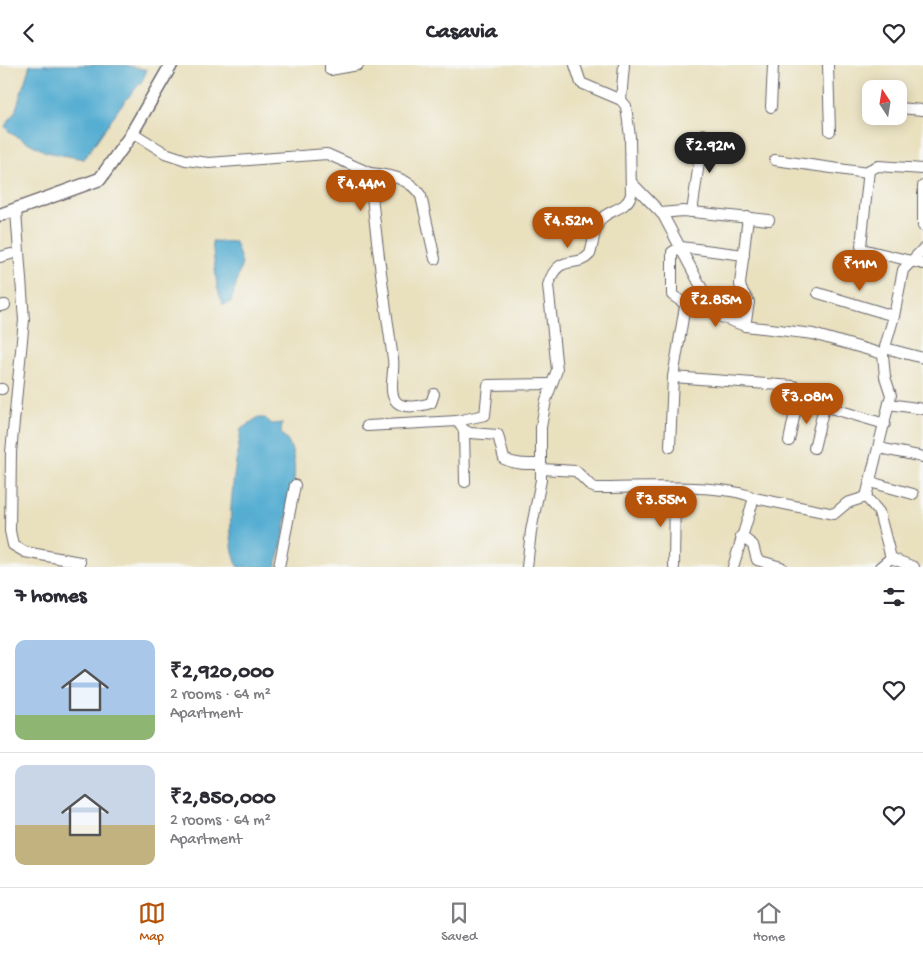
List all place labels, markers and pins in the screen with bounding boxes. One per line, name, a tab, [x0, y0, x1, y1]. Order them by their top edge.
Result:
pin: ₹2.92M	[669, 131, 751, 174]
pin: ₹4.44M	[320, 169, 402, 212]
pin: ₹4.52M	[527, 207, 609, 249]
pin: ₹11M	[830, 249, 890, 292]
pin: ₹2.85M	[675, 285, 757, 328]
pin: ₹3.08M	[766, 383, 848, 425]
pin: ₹3.55M	[620, 485, 702, 528]

